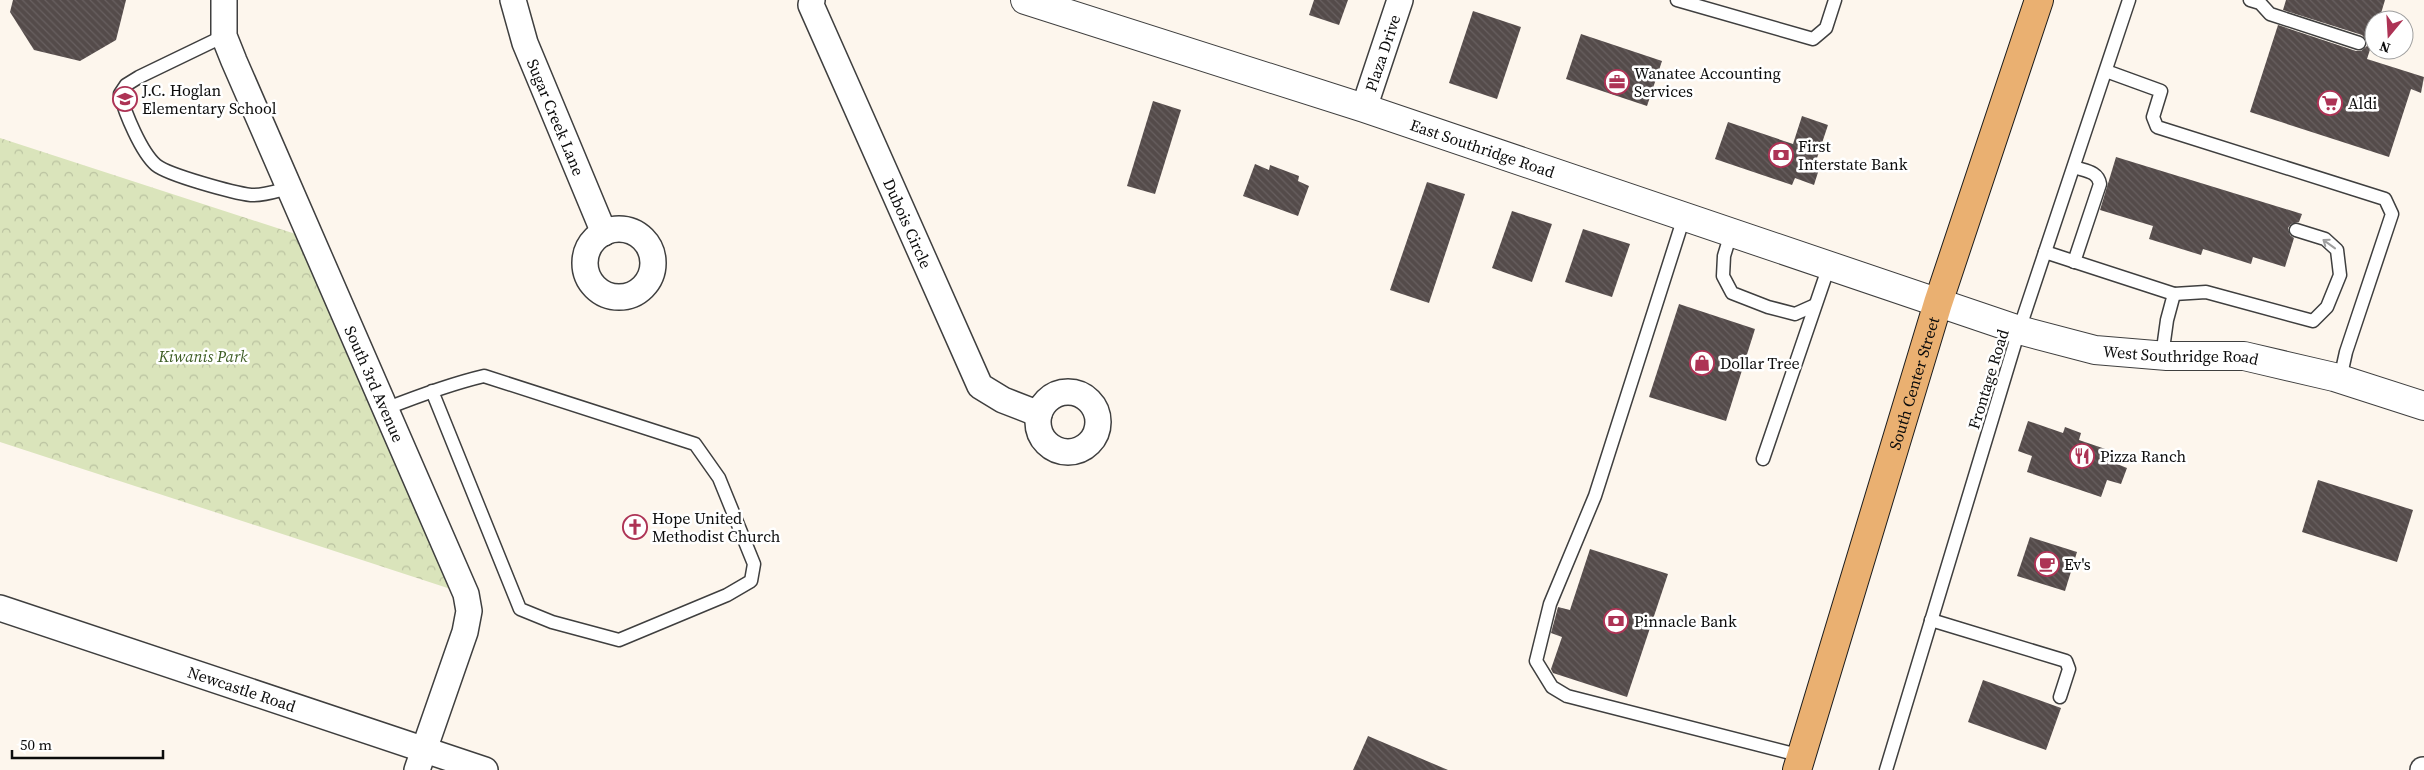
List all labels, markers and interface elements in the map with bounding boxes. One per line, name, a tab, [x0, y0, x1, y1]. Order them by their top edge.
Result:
north arrow	[2364, 10, 2414, 60]
street label: Plaza Drive	[1359, 12, 1405, 94]
text: N	[2377, 36, 2393, 58]
street label: Sugar Creek Lane	[522, 55, 590, 179]
place label: Wanatee Accounting Services	[1634, 62, 1781, 102]
office icon: Wanatee Accounting Services	[1604, 69, 1630, 95]
place label: J.C. Hoglan Elementary School	[141, 79, 277, 119]
school or university icon: J.C. Hoglan Elementary School	[112, 86, 138, 112]
supermarket icon: Aldi	[2317, 90, 2343, 116]
place label: Aldi	[2348, 92, 2377, 114]
street label: East Southridge Road	[1407, 113, 1558, 183]
place label: First Interstate Bank	[1798, 135, 1908, 175]
bank icon: First Interstate Bank	[1768, 142, 1794, 168]
street label: Dubois Circle	[878, 175, 937, 272]
one-way arrow	[2322, 239, 2336, 249]
street label: South Center Street	[1883, 313, 1944, 452]
street label: South 3rd Avenue	[340, 322, 409, 445]
street label: Frontage Road	[1962, 326, 2014, 432]
street label: West Southridge Road	[2102, 340, 2261, 370]
park label: Kiwanis Park	[157, 345, 248, 367]
shop icon: Dollar Tree	[1689, 350, 1715, 376]
place label: Dollar Tree	[1720, 352, 1800, 374]
restaurant icon: Pizza Ranch	[2069, 443, 2095, 469]
place label: Pizza Ranch	[2100, 445, 2187, 467]
place label: Hope United Methodist Church	[652, 507, 781, 547]
church icon: Hope United Methodist Church	[622, 514, 648, 540]
cafe icon: Ev's	[2034, 551, 2060, 577]
place label: Ev's	[2064, 553, 2091, 575]
bank icon: Pinnacle Bank	[1603, 608, 1629, 634]
place label: Pinnacle Bank	[1634, 610, 1737, 632]
street label: Newcastle Road	[185, 661, 299, 717]
scale bar	[12, 728, 164, 760]
text: 50 m	[20, 734, 52, 755]

